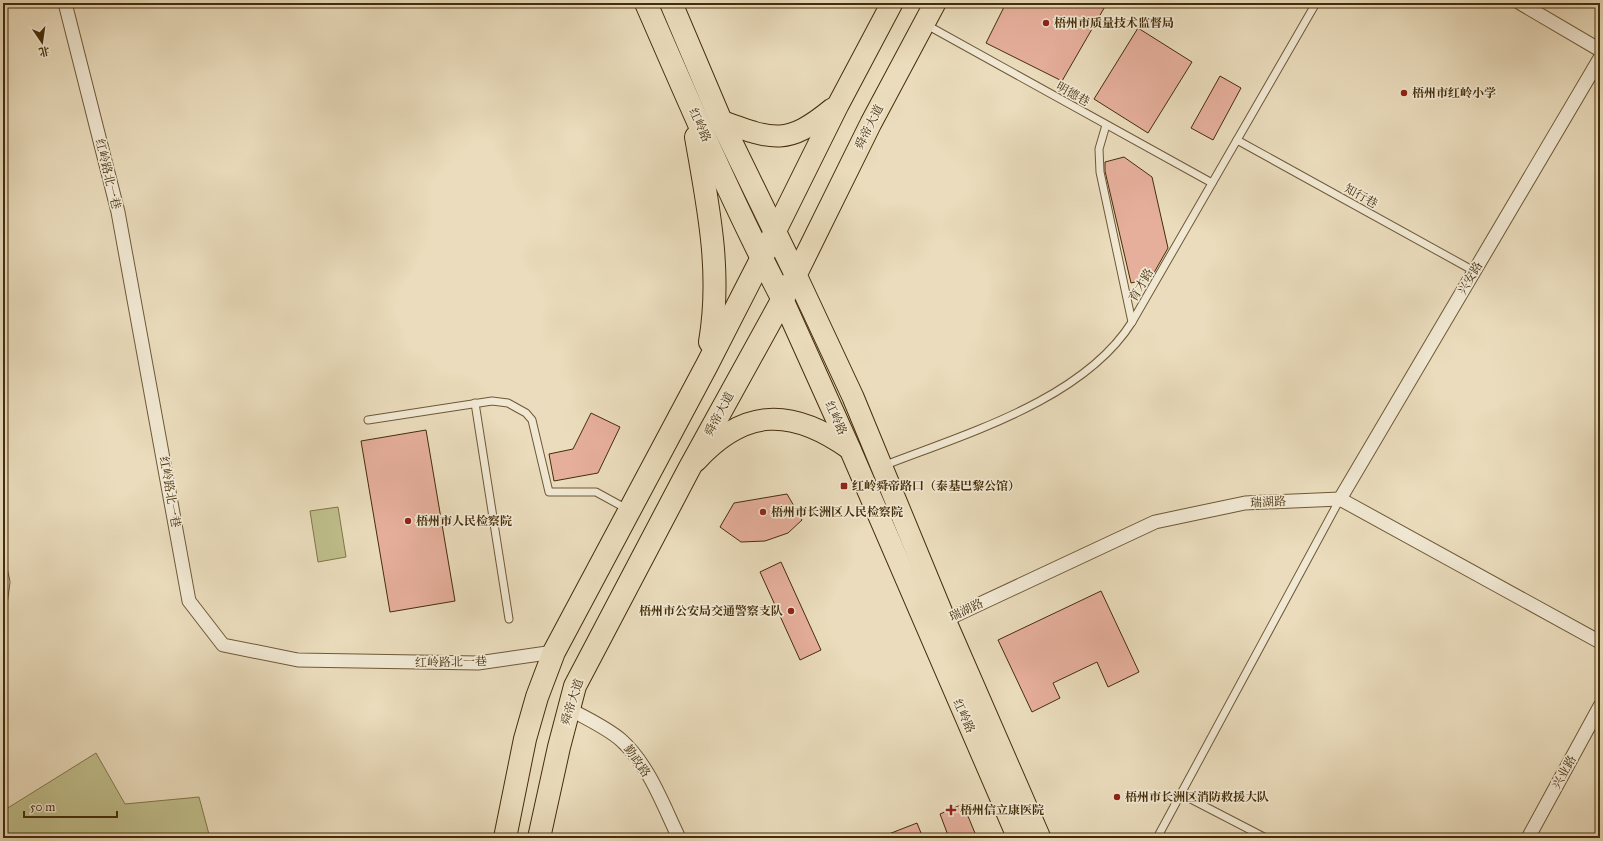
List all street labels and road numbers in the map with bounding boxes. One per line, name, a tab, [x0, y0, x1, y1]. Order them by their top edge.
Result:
street label: 明德巷	[1054, 79, 1092, 109]
street label: 舜帝大道	[852, 102, 886, 152]
street label: 红岭路	[686, 106, 714, 144]
street label: 红岭路北一巷	[92, 137, 124, 211]
street label: 知行巷	[1342, 181, 1380, 211]
street label: 兴安路	[1455, 259, 1485, 297]
street label: 育才路	[1126, 266, 1156, 304]
street label: 舜帝大道	[702, 390, 736, 438]
street label: 红岭路	[822, 399, 850, 437]
street label: 红岭路北一巷	[157, 455, 183, 529]
street label: 瑞湖路	[1250, 494, 1286, 510]
street label: 瑞湖路	[947, 596, 985, 624]
street label: 红岭路北一巷	[415, 654, 487, 670]
street label: 舜帝大道	[558, 677, 586, 727]
street label: 红岭路	[950, 697, 978, 735]
street label: 勤政路	[621, 742, 653, 780]
street label: 兴业路	[1549, 753, 1579, 791]

